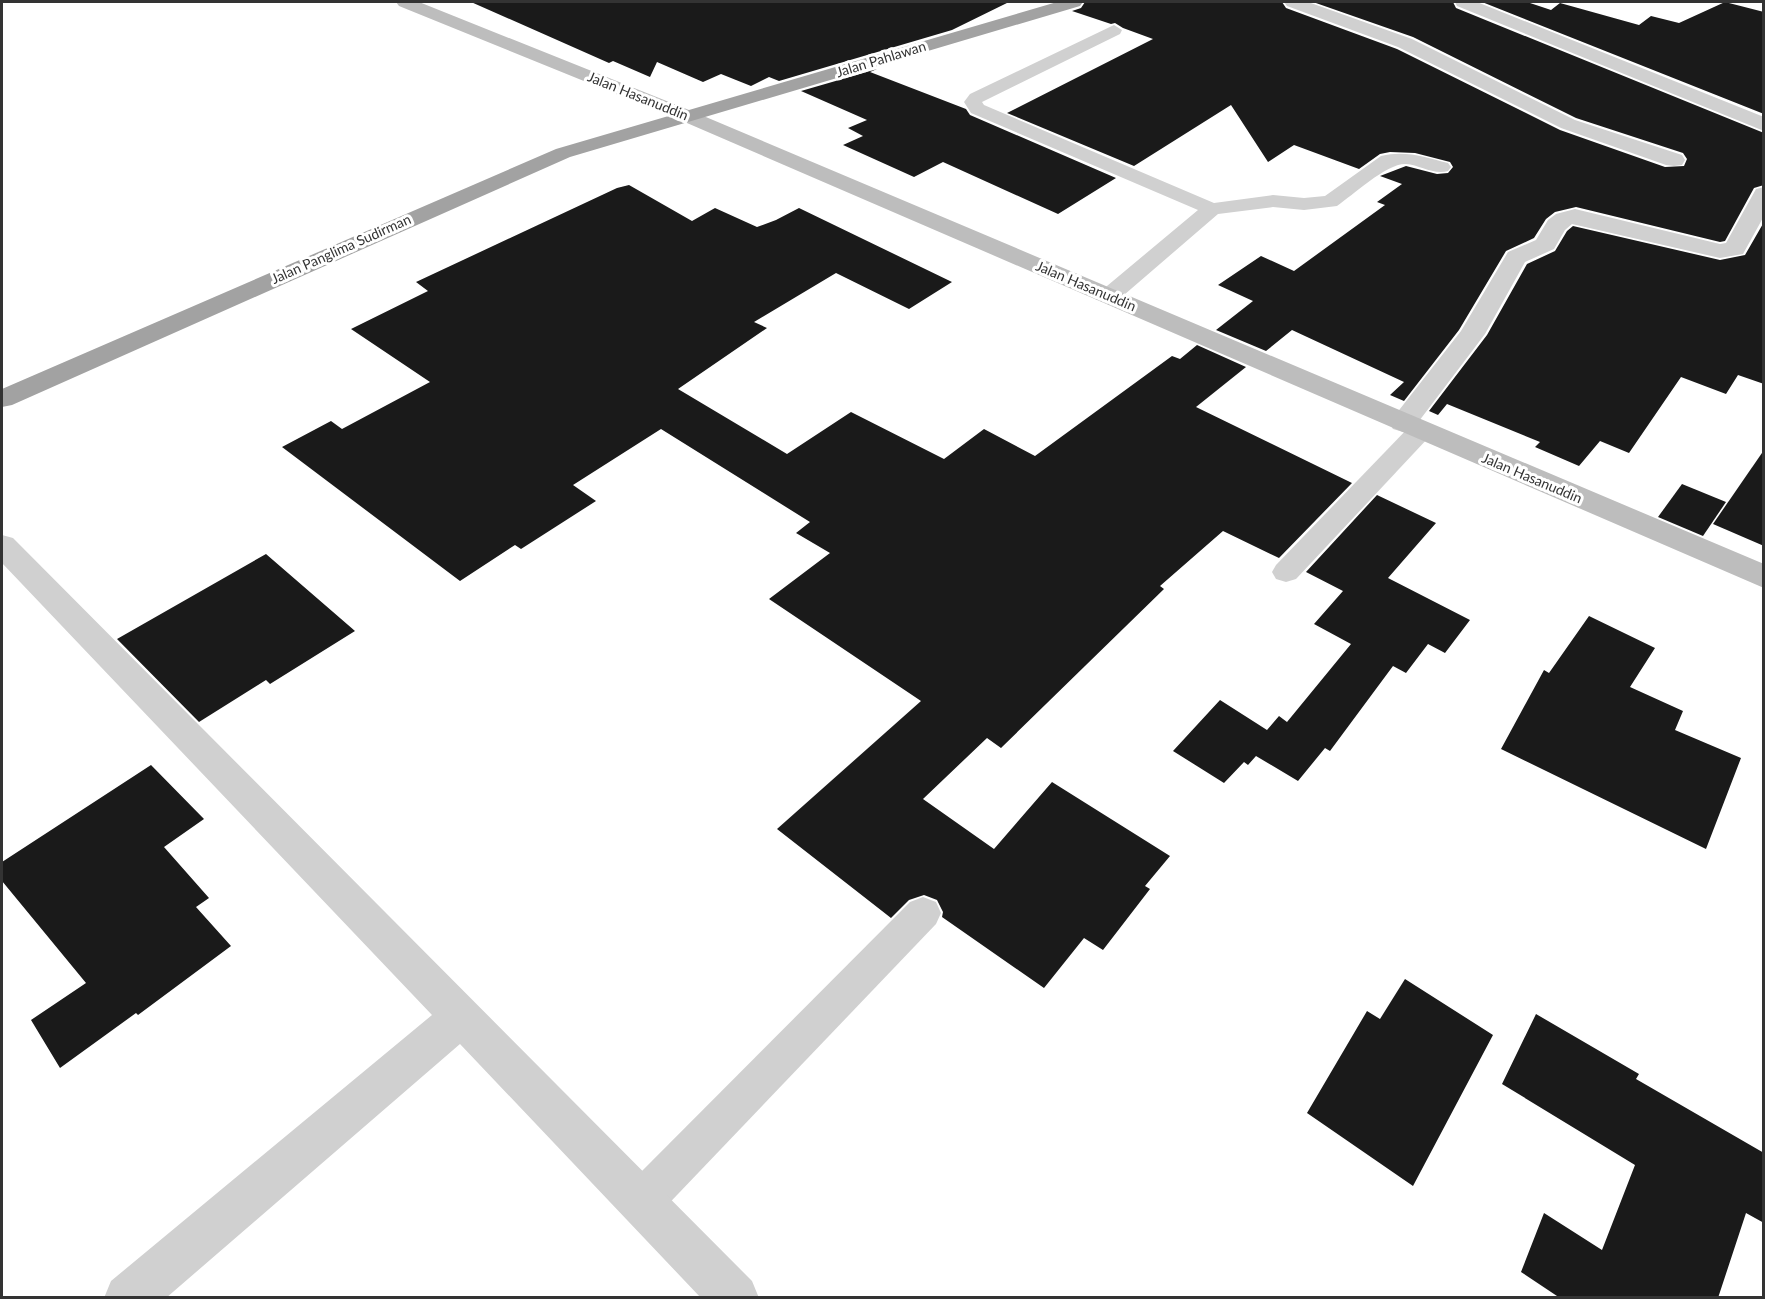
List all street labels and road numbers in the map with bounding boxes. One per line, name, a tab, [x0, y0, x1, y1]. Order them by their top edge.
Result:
street label: Jalan Pahlawan	[834, 37, 928, 80]
street label: Jalan Hasanuddin	[585, 68, 691, 123]
street label: Jalan Panglima Sudirman	[268, 210, 413, 287]
street label: Jalan Hasanuddin	[1034, 257, 1139, 314]
street label: Jalan Hasanuddin	[1480, 449, 1585, 506]

